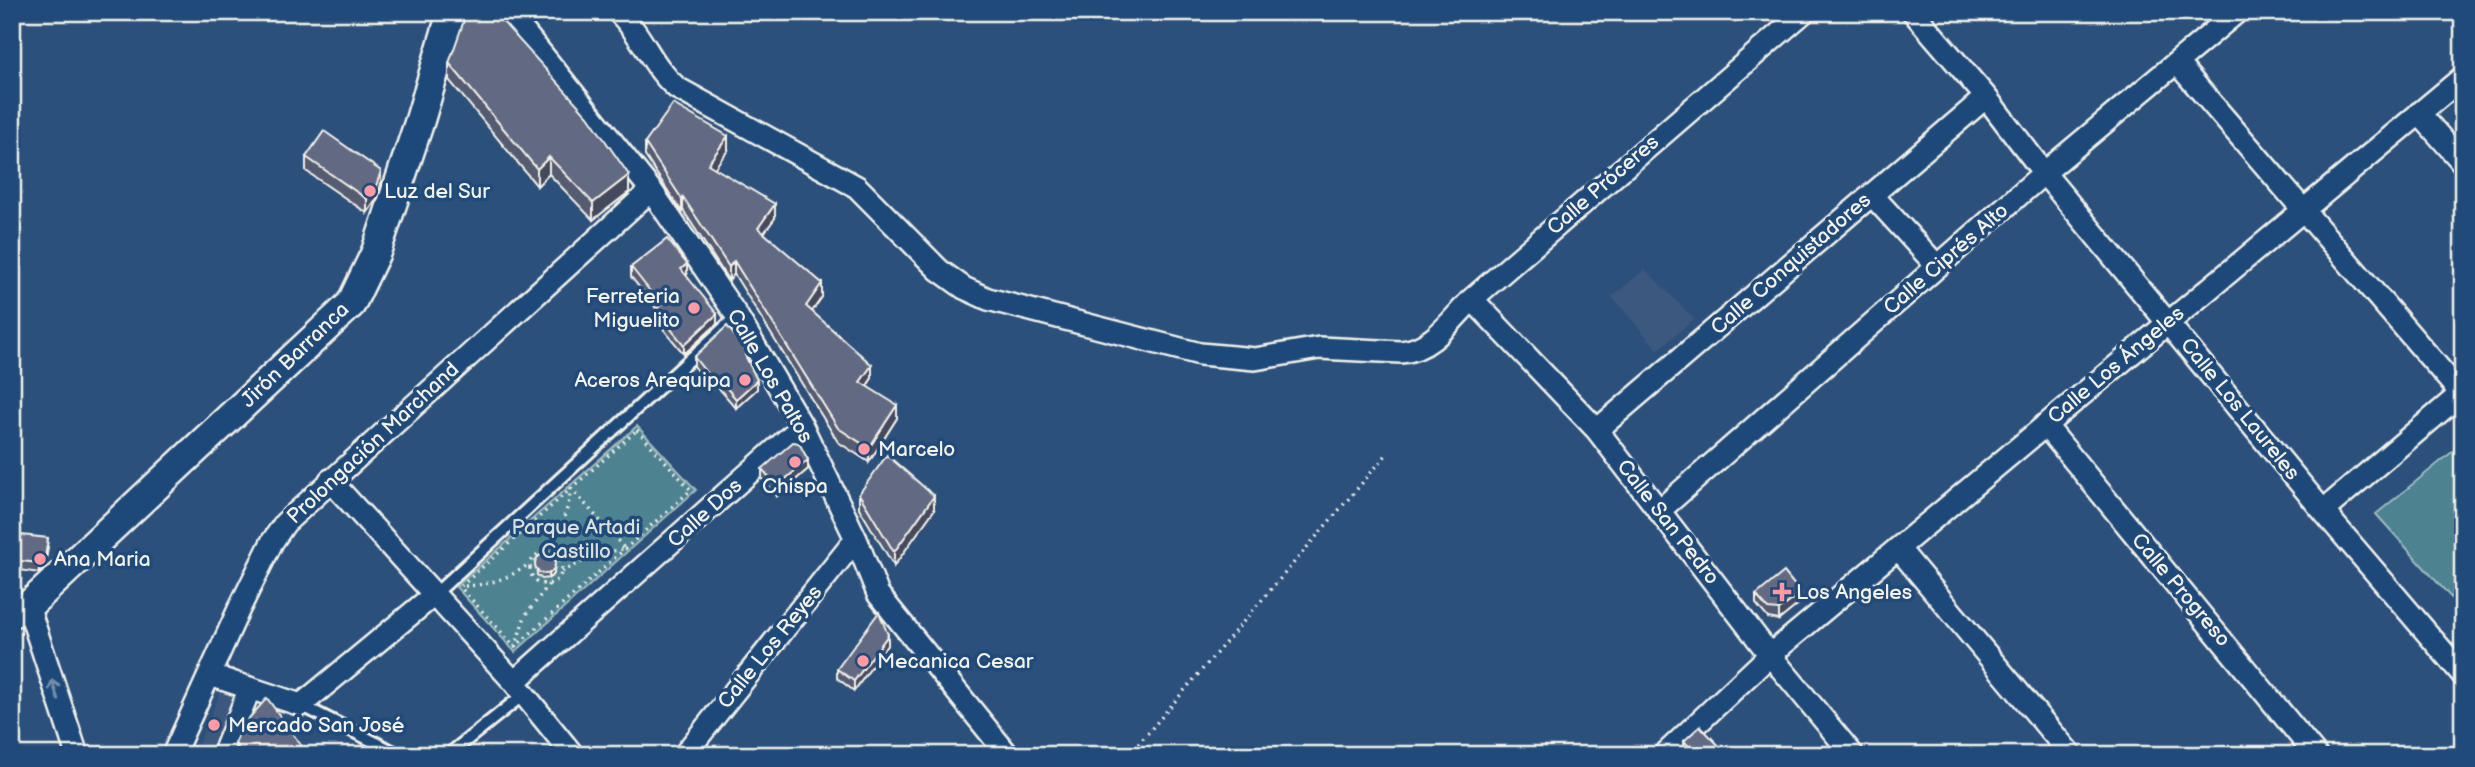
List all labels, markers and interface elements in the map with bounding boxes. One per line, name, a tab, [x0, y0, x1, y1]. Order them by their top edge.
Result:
street label: Calle Próceres	[1542, 130, 1664, 240]
place label: Luz del Sur	[384, 179, 490, 204]
marker: Luz del Sur	[362, 183, 378, 199]
street label: Calle Conquistadores	[1706, 188, 1876, 340]
street label: Calle Ciprés Alto	[1878, 198, 2014, 320]
place label: Ferreteria Miguelito	[586, 284, 680, 333]
street label: Jirón Barranca	[236, 297, 354, 413]
marker: Ferreteria Miguelito	[686, 300, 702, 316]
street label: Calle Los Ángeles	[2043, 301, 2189, 429]
street label: Calle Los Paltos	[722, 305, 818, 447]
street label: Calle Los Laureles	[2175, 333, 2305, 485]
street label: Prolongación Marchand	[282, 357, 464, 529]
place label: Aceros Arequipa	[574, 368, 731, 393]
marker: Aceros Arequipa	[737, 372, 753, 388]
place label: Marcelo	[878, 437, 955, 462]
marker: Marcelo	[856, 441, 872, 457]
marker: Chispa	[787, 454, 803, 470]
street label: Calle San Pedro	[1611, 454, 1725, 590]
street label: Calle Dos	[663, 473, 747, 553]
place label: Chispa	[762, 474, 828, 499]
park label: Parque Artadi Castillo	[512, 515, 640, 564]
street label: Calle Progreso	[2126, 528, 2236, 652]
place label: Ana Maria	[54, 547, 151, 572]
marker: Ana Maria	[32, 551, 48, 567]
street label: Calle Los Reyes	[713, 580, 827, 714]
place label: Los Angeles	[1796, 580, 1912, 605]
marker: Los Angeles	[1774, 584, 1790, 600]
place label: Mecanica Cesar	[877, 649, 1034, 674]
marker: Mecanica Cesar	[855, 653, 871, 669]
one-way arrow	[48, 679, 61, 701]
place label: Mercado San José	[228, 713, 405, 738]
marker: Mercado San José	[206, 717, 222, 733]

